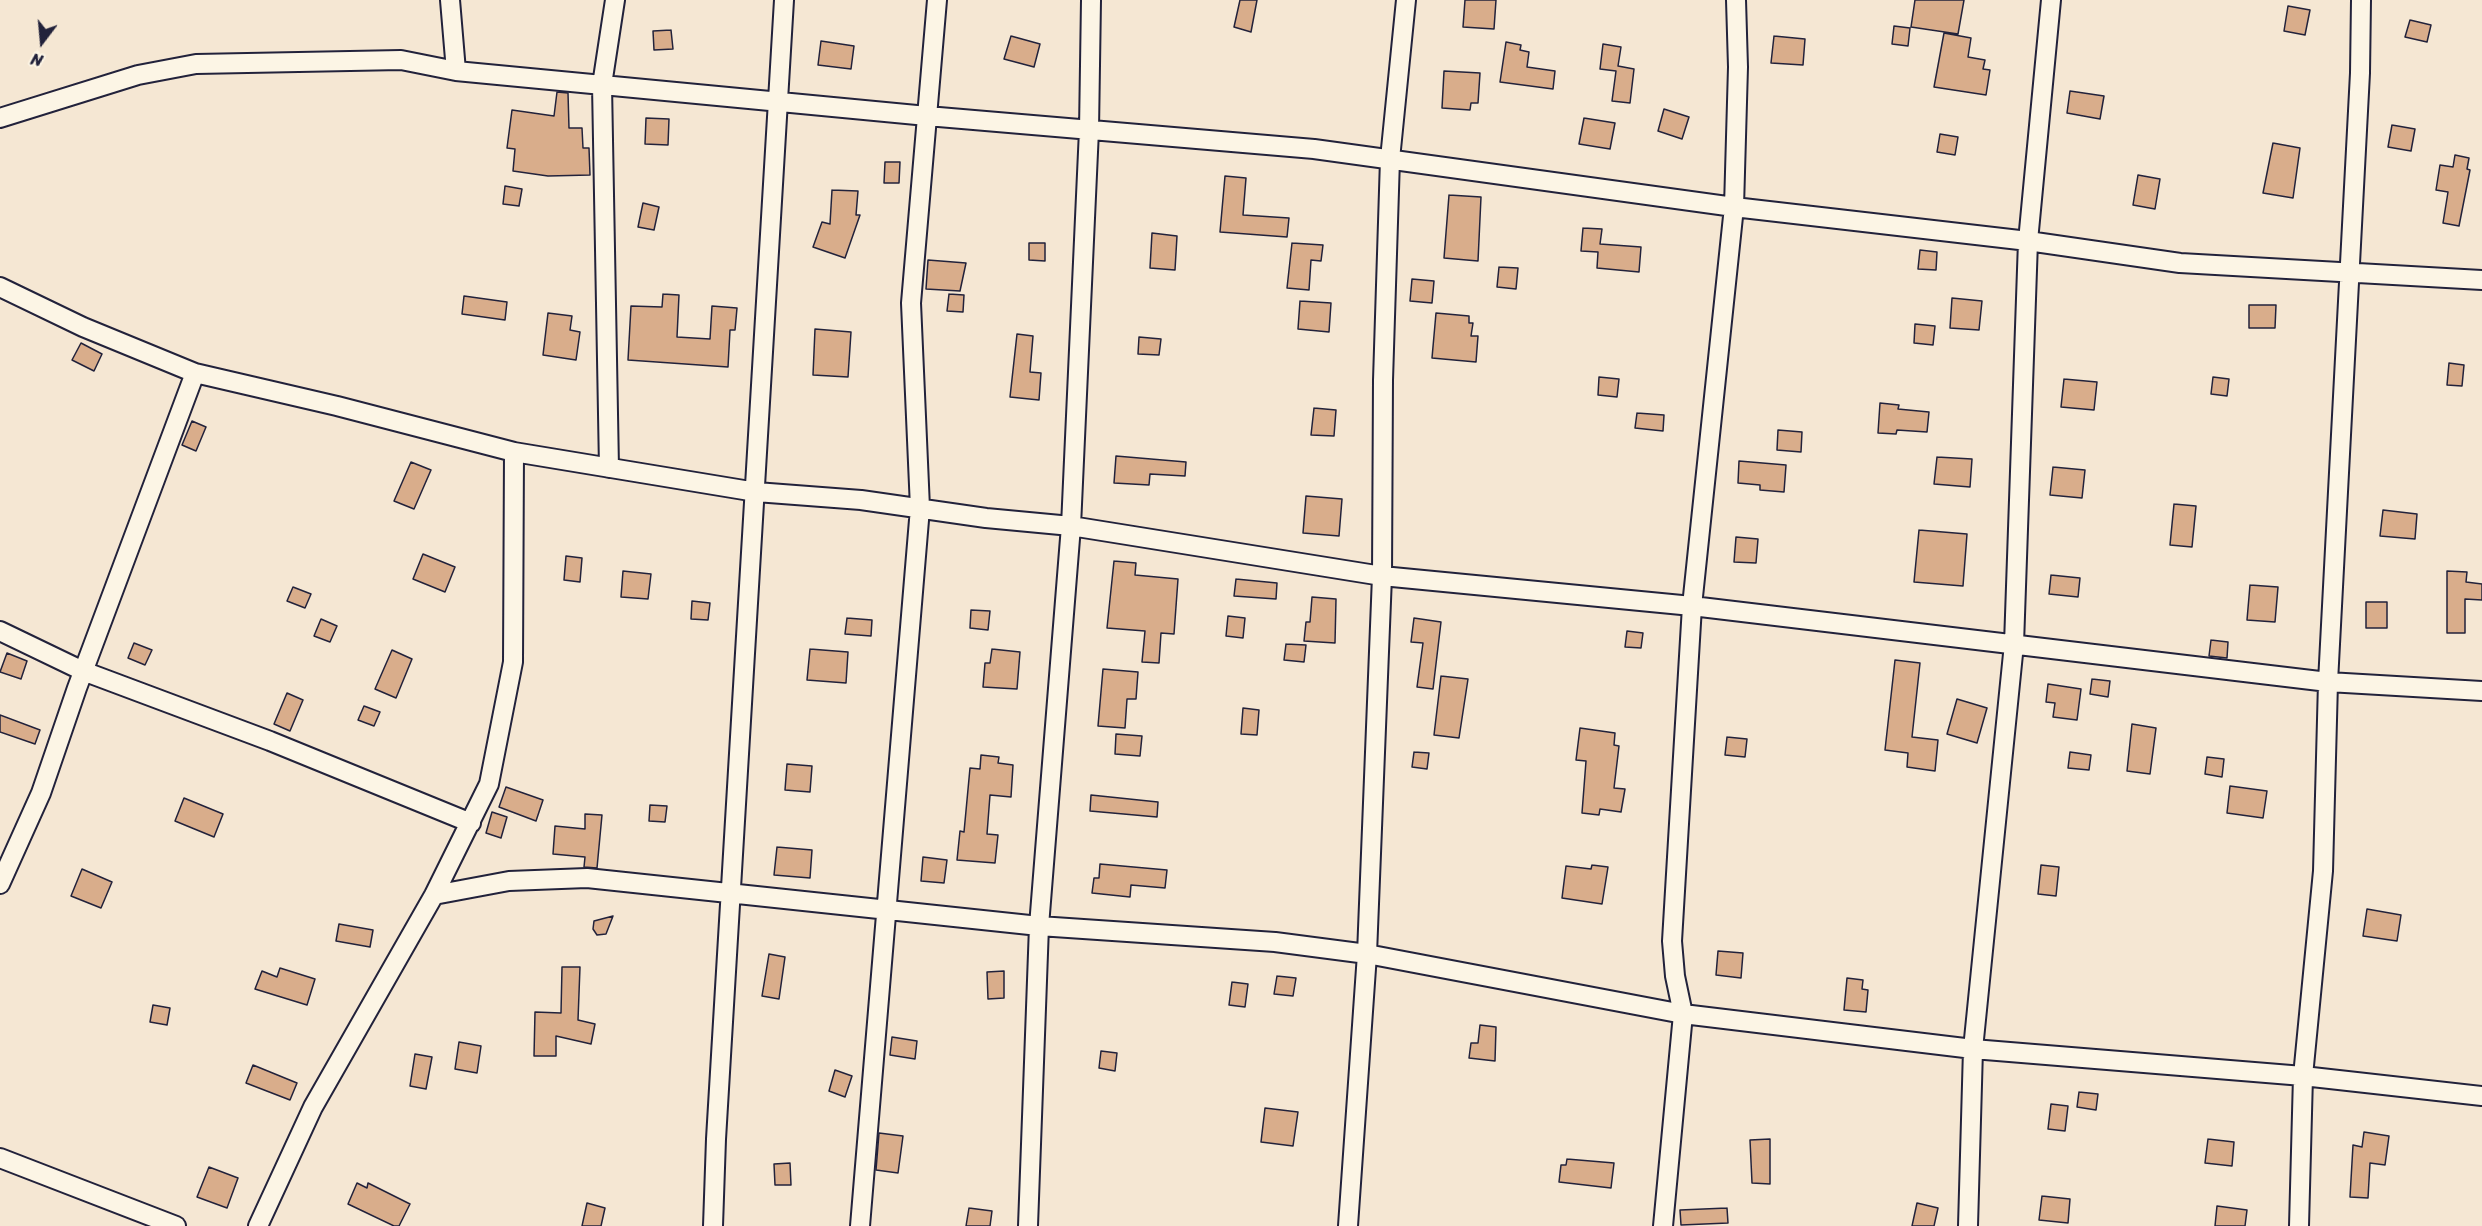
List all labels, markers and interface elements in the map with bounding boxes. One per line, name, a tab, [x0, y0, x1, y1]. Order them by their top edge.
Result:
north arrow	[12, 12, 72, 72]
text: N	[28, 44, 46, 75]

